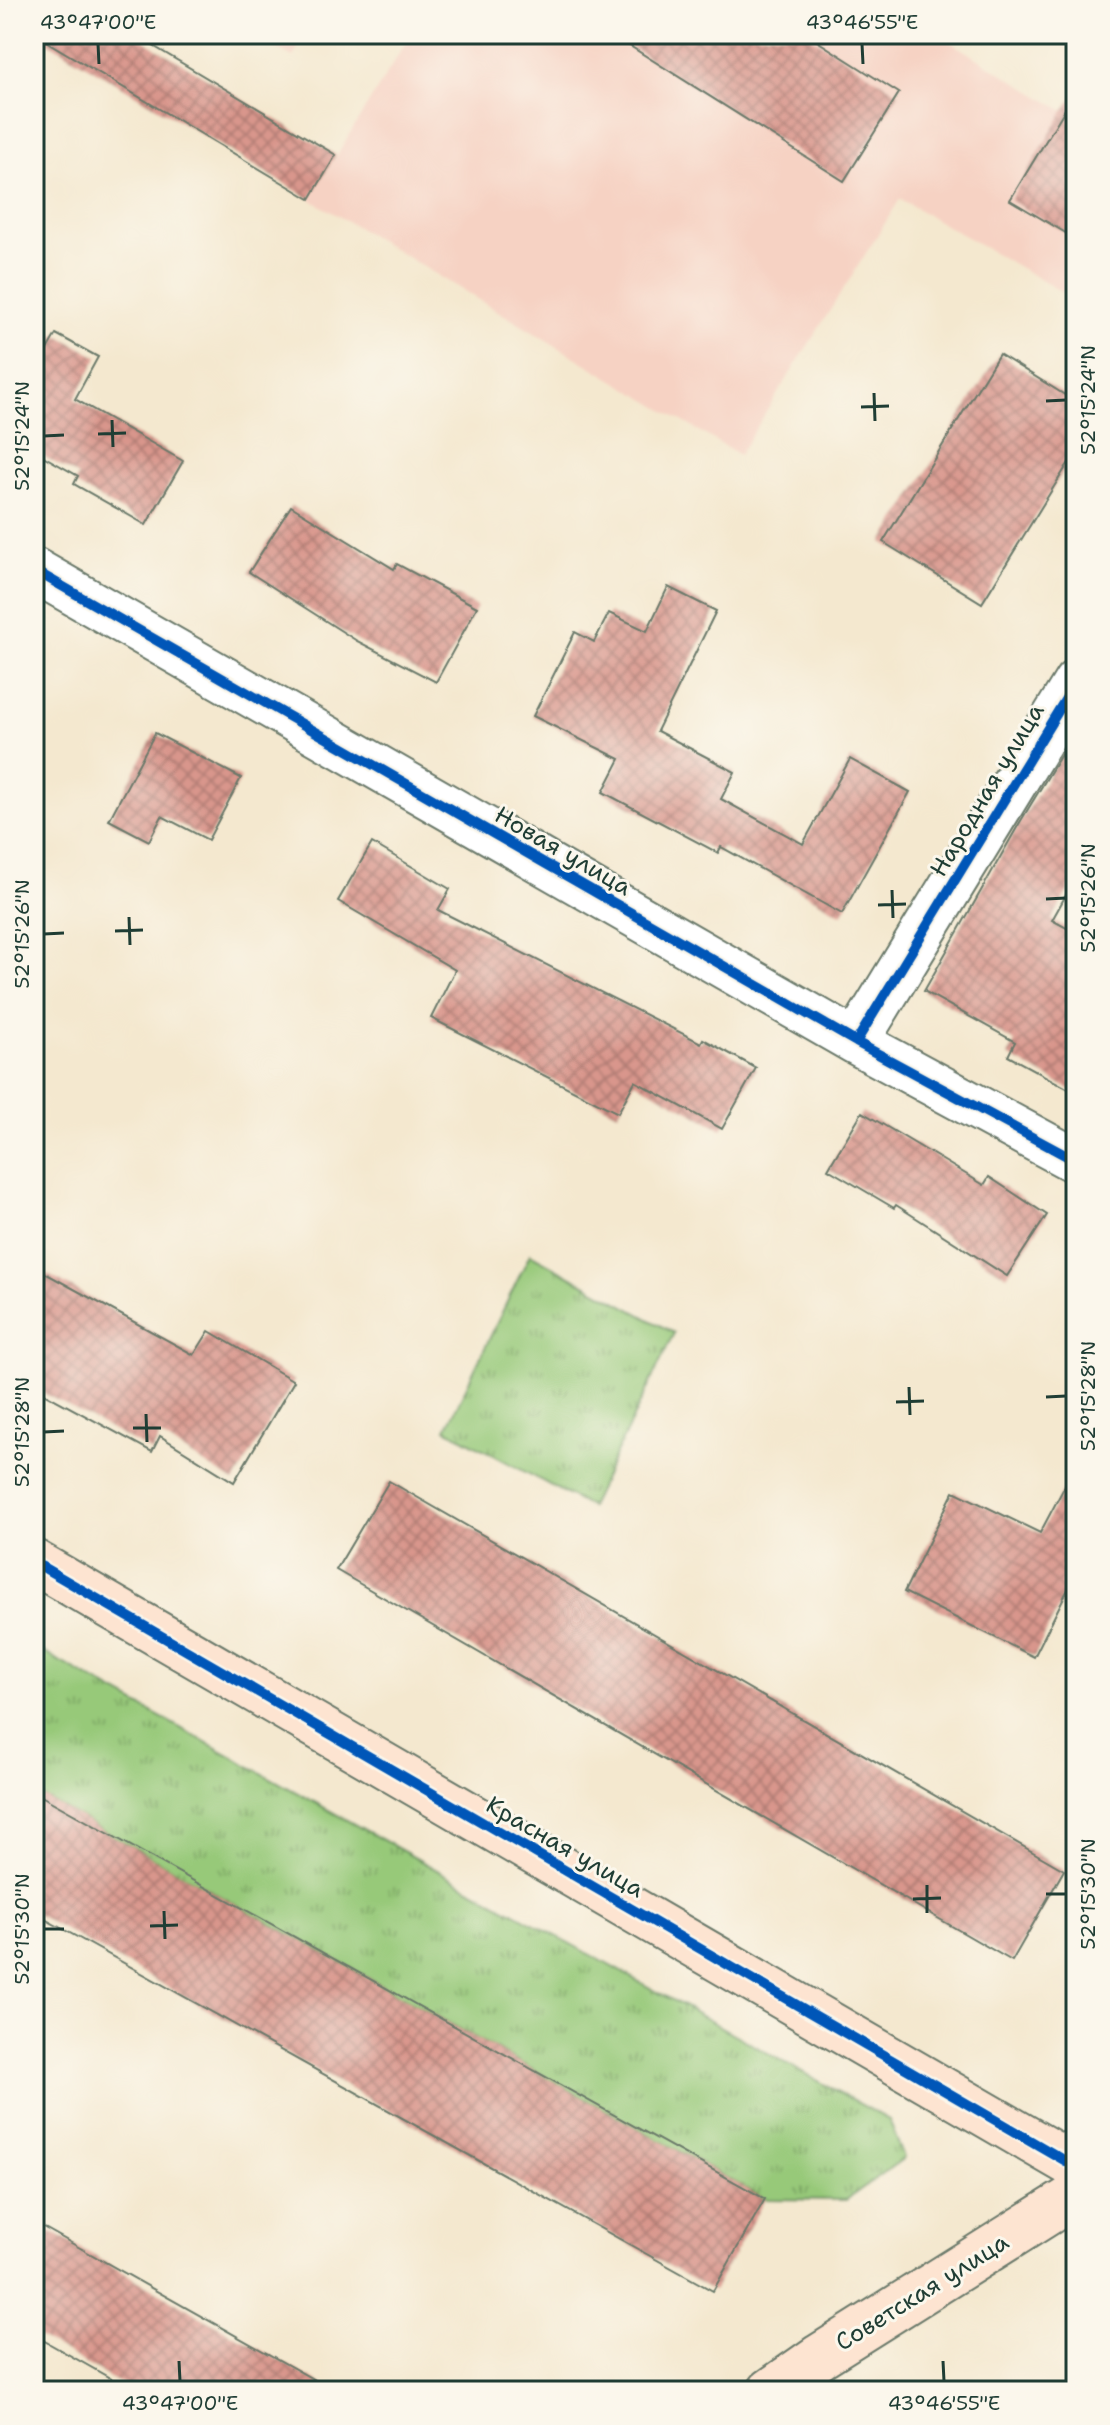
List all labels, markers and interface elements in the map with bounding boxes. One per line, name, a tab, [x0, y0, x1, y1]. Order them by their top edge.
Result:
text: 43°47'00"E	[40, 9, 156, 35]
text: 43°46'55"E	[806, 9, 918, 35]
text: 52°15'24"N	[1075, 345, 1101, 455]
text: 52°15'24"N	[9, 381, 35, 491]
street label: Народная улица	[923, 697, 1052, 883]
street label: Новая улица	[489, 799, 637, 903]
text: 52°15'26"N	[1075, 843, 1101, 953]
text: 52°15'26"N	[9, 879, 35, 989]
text: 52°15'28"N	[1075, 1341, 1101, 1451]
text: 52°15'28"N	[9, 1377, 35, 1487]
street label: Красная улица	[480, 1789, 650, 1905]
text: 52°15'30"N	[1075, 1838, 1101, 1950]
text: 52°15'30"N	[9, 1873, 35, 1985]
street label: Советская улица	[829, 2226, 1015, 2358]
text: 43°47'00"E	[122, 2390, 238, 2416]
text: 43°46'55"E	[888, 2390, 1000, 2416]

